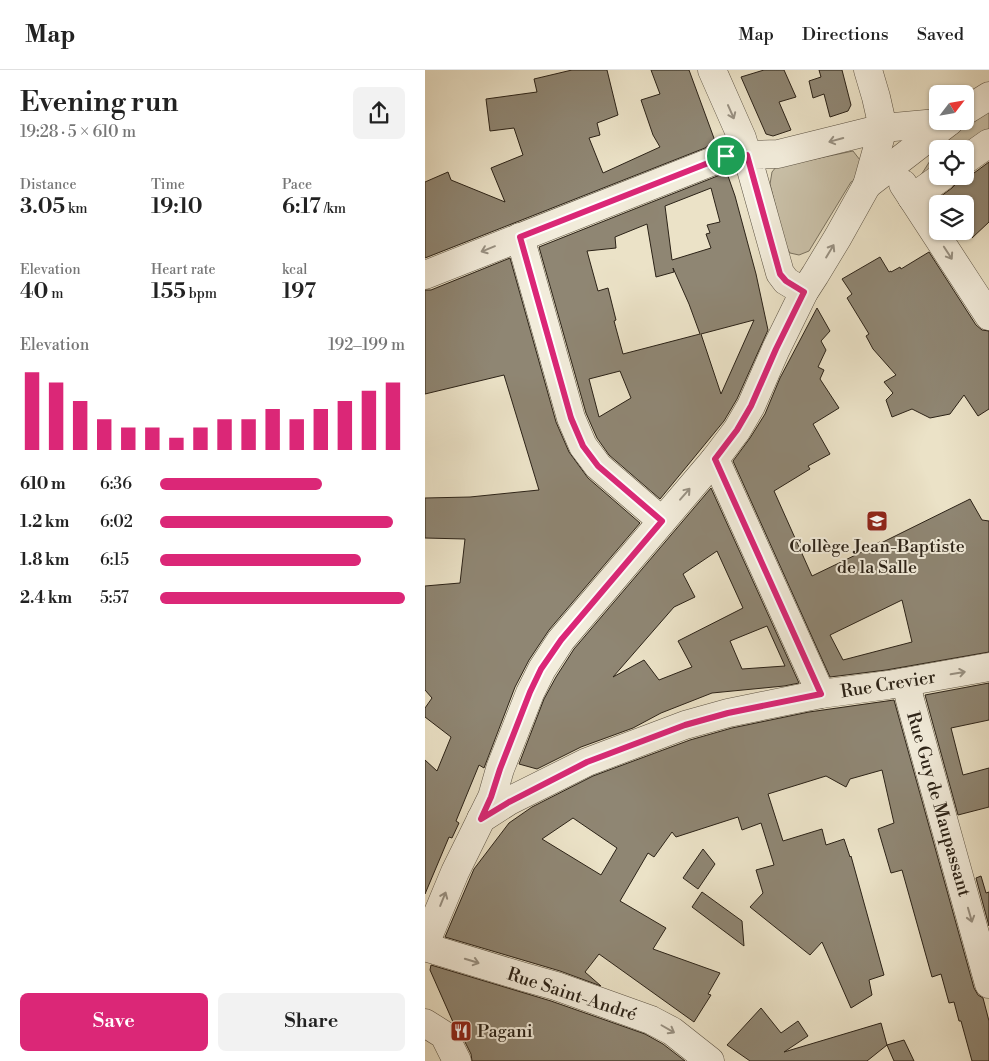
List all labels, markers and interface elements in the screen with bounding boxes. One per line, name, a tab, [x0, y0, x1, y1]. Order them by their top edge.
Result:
text: Map	[25, 20, 75, 50]
text: Map	[738, 23, 774, 46]
text: Directions	[802, 23, 889, 46]
text: Saved	[917, 23, 964, 46]
text: Evening run	[20, 85, 179, 120]
north arrow	[929, 85, 974, 130]
map controls	[929, 85, 974, 240]
button: share	[353, 87, 405, 139]
one-way arrow	[726, 104, 736, 119]
text: 19:28 · 5 × 610 m	[20, 122, 136, 142]
pin	[705, 135, 747, 177]
one-way arrow	[828, 135, 844, 145]
button: locate	[929, 140, 974, 185]
icon: arrive	[712, 142, 740, 170]
text: Distance	[20, 176, 77, 194]
text: Time	[151, 176, 185, 194]
text: Pace	[282, 176, 312, 194]
text: 3.05	[20, 194, 65, 220]
text: 19:10	[151, 194, 203, 220]
text: 6:17	[282, 194, 321, 220]
button: layers	[929, 195, 974, 240]
text: km	[65, 200, 88, 218]
text: /km	[321, 200, 346, 218]
one-way arrow	[825, 244, 835, 258]
one-way arrow	[481, 246, 496, 255]
one-way arrow	[944, 246, 954, 260]
text: Elevation	[20, 261, 81, 279]
text: Heart rate	[151, 261, 216, 279]
text: kcal	[282, 261, 307, 279]
text: 40	[20, 279, 48, 305]
text: 155	[151, 279, 186, 305]
text: 197	[282, 279, 316, 305]
text: m	[48, 285, 64, 303]
text: bpm	[186, 285, 217, 303]
text: Elevation	[20, 335, 89, 355]
text: 192–199 m	[328, 335, 405, 355]
text: 610 m	[20, 474, 66, 494]
text: 6:36	[100, 474, 132, 494]
one-way arrow	[679, 487, 691, 500]
school or university icon: Collège Jean-Baptiste de la Salle	[865, 509, 889, 533]
text: 1.2 km	[20, 512, 69, 532]
text: 6:02	[100, 512, 133, 532]
place label: Collège Jean-Baptiste de la Salle	[789, 535, 965, 579]
text: 1.8 km	[20, 550, 69, 570]
text: 6:15	[100, 550, 129, 570]
text: 2.4 km	[20, 588, 72, 608]
text: 5:57	[100, 588, 129, 608]
street label: Rue Crevier	[839, 666, 938, 703]
one-way arrow	[950, 667, 966, 677]
street label: Rue Guy de Maupassant	[901, 709, 976, 900]
one-way arrow	[439, 892, 449, 907]
one-way arrow	[966, 906, 975, 922]
one-way arrow	[463, 957, 479, 966]
street label: Rue Saint-André	[504, 963, 640, 1026]
button: Save	[20, 993, 208, 1051]
button: Share	[218, 993, 405, 1051]
restaurant icon: Pagani	[449, 1019, 473, 1043]
place label: Pagani	[477, 1020, 533, 1043]
one-way arrow	[660, 1024, 675, 1034]

